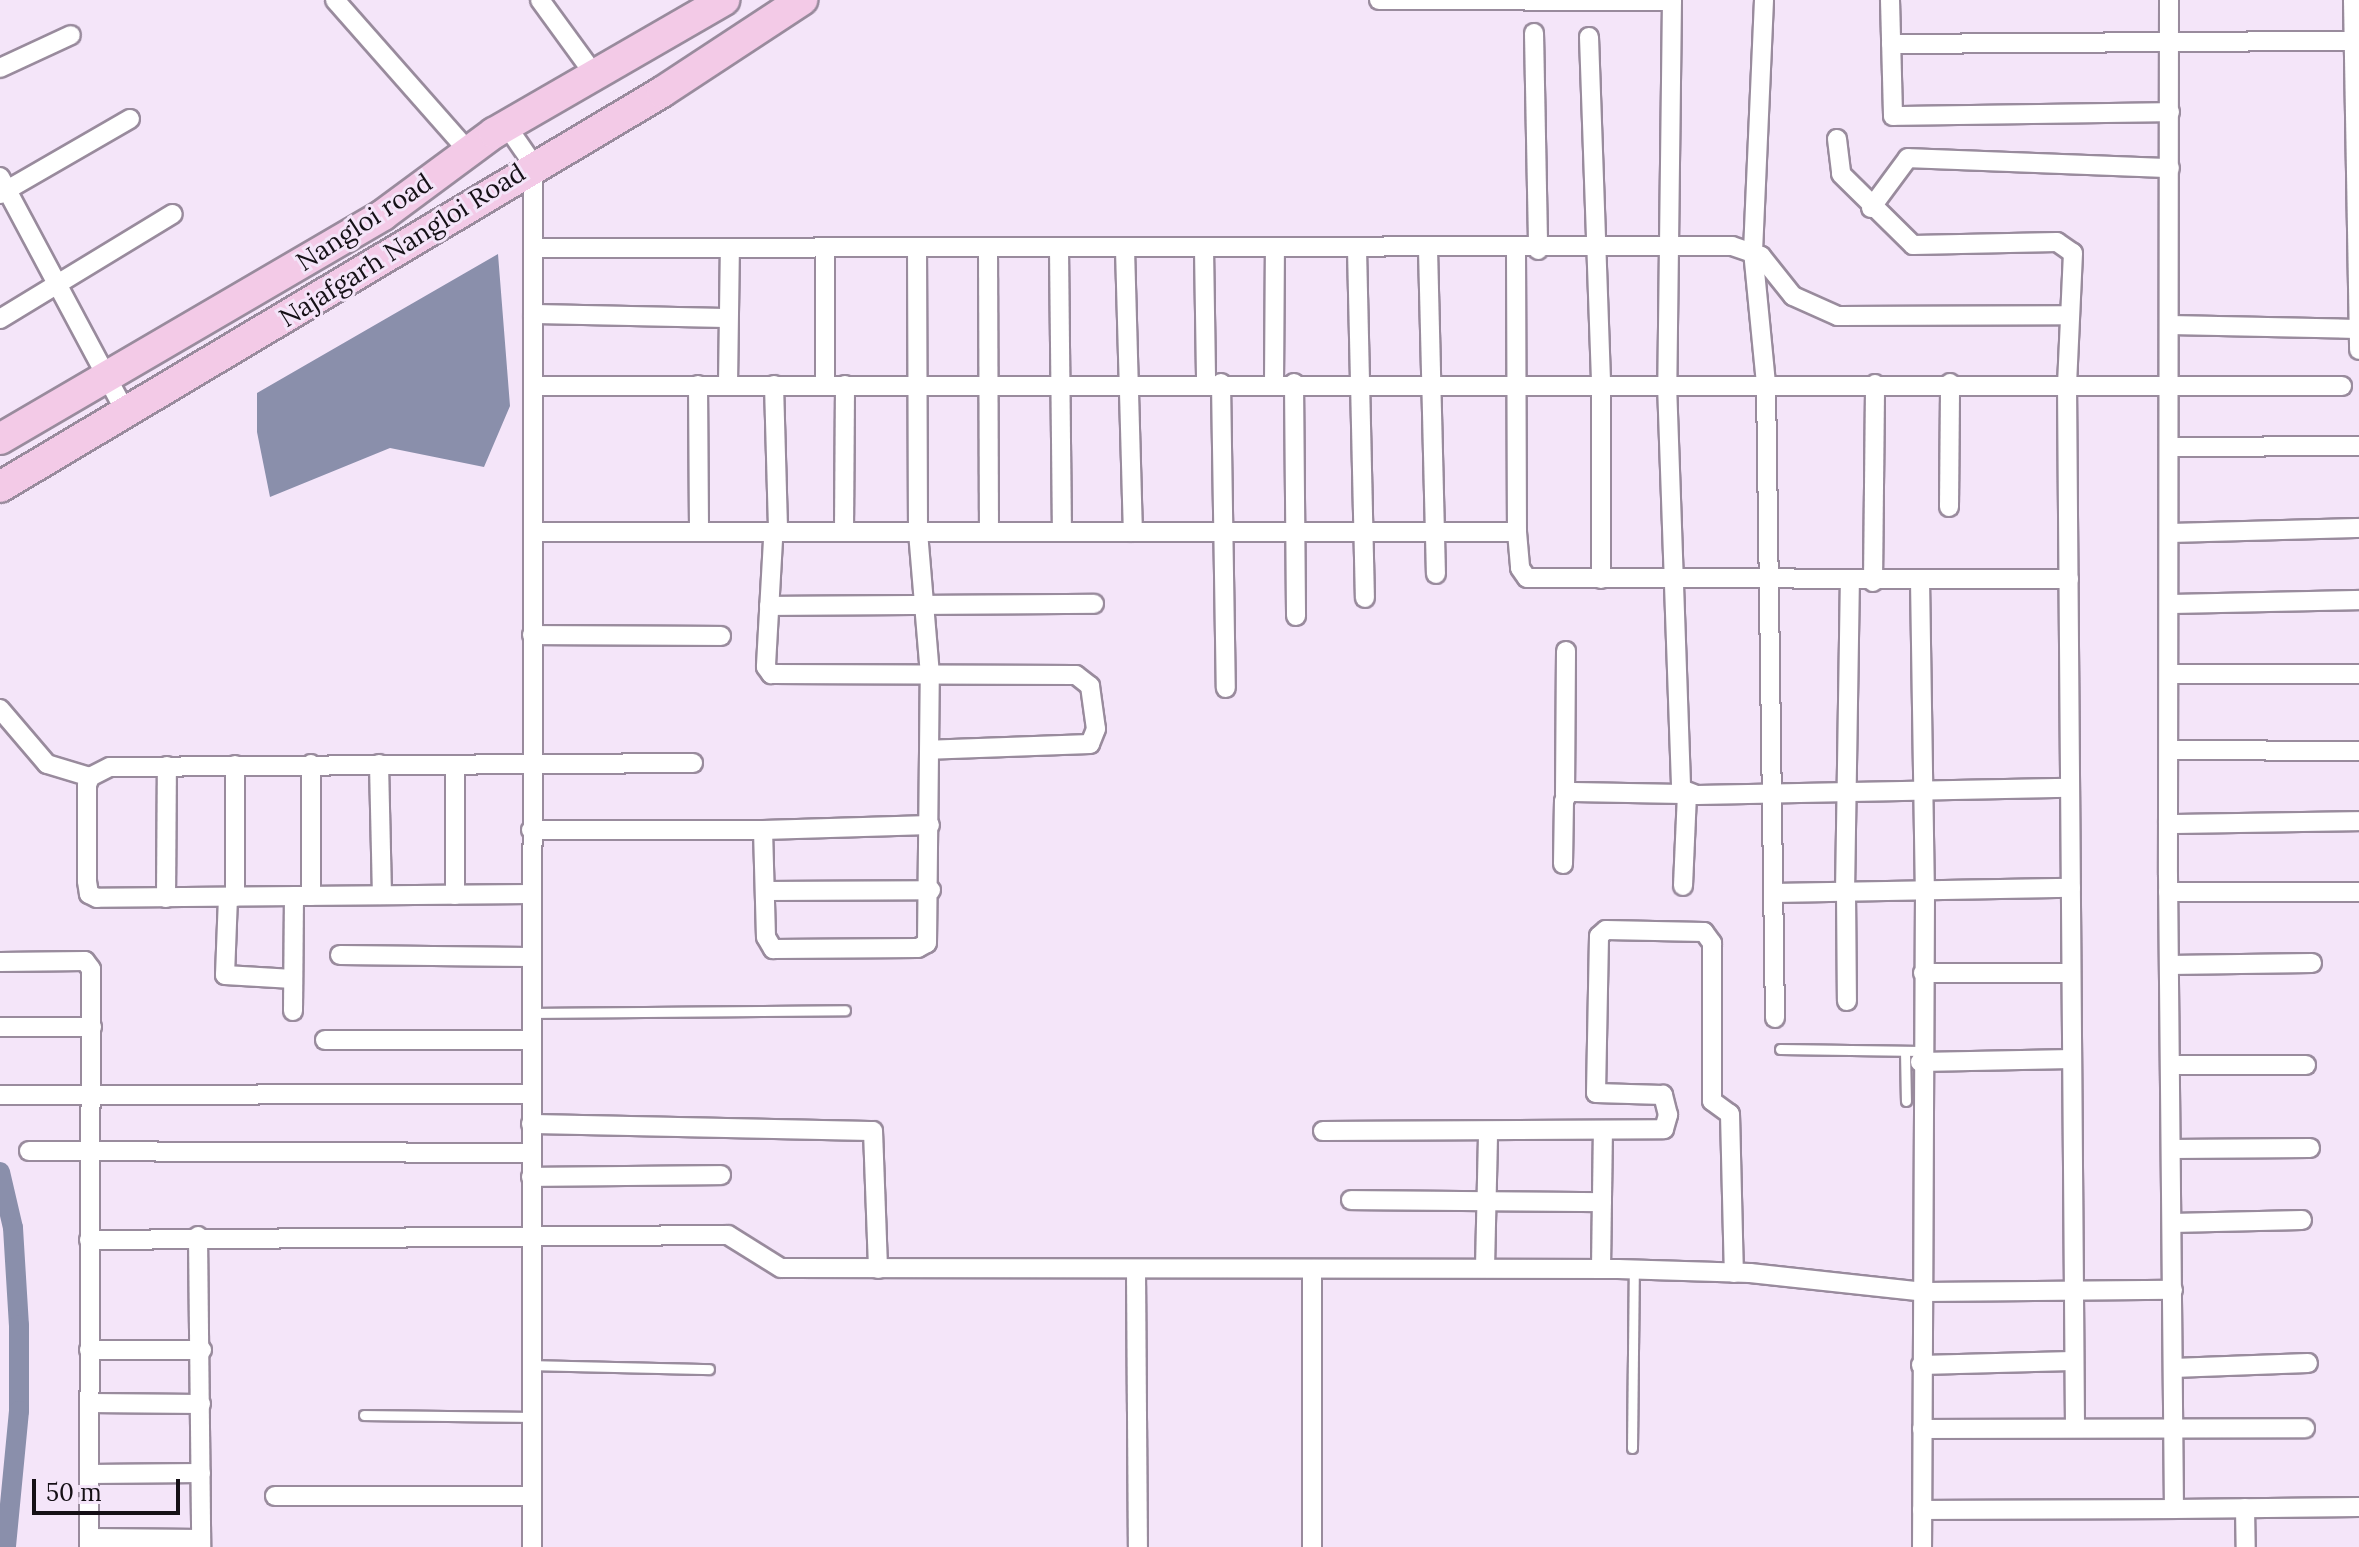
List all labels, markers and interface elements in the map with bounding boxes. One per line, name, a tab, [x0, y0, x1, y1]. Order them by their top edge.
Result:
street label: Najafgarh Nangloi Road	[273, 157, 531, 333]
street label: Nangloi road	[290, 167, 438, 277]
scale bar	[36, 1463, 184, 1513]
text: 50 m	[46, 1477, 102, 1508]

